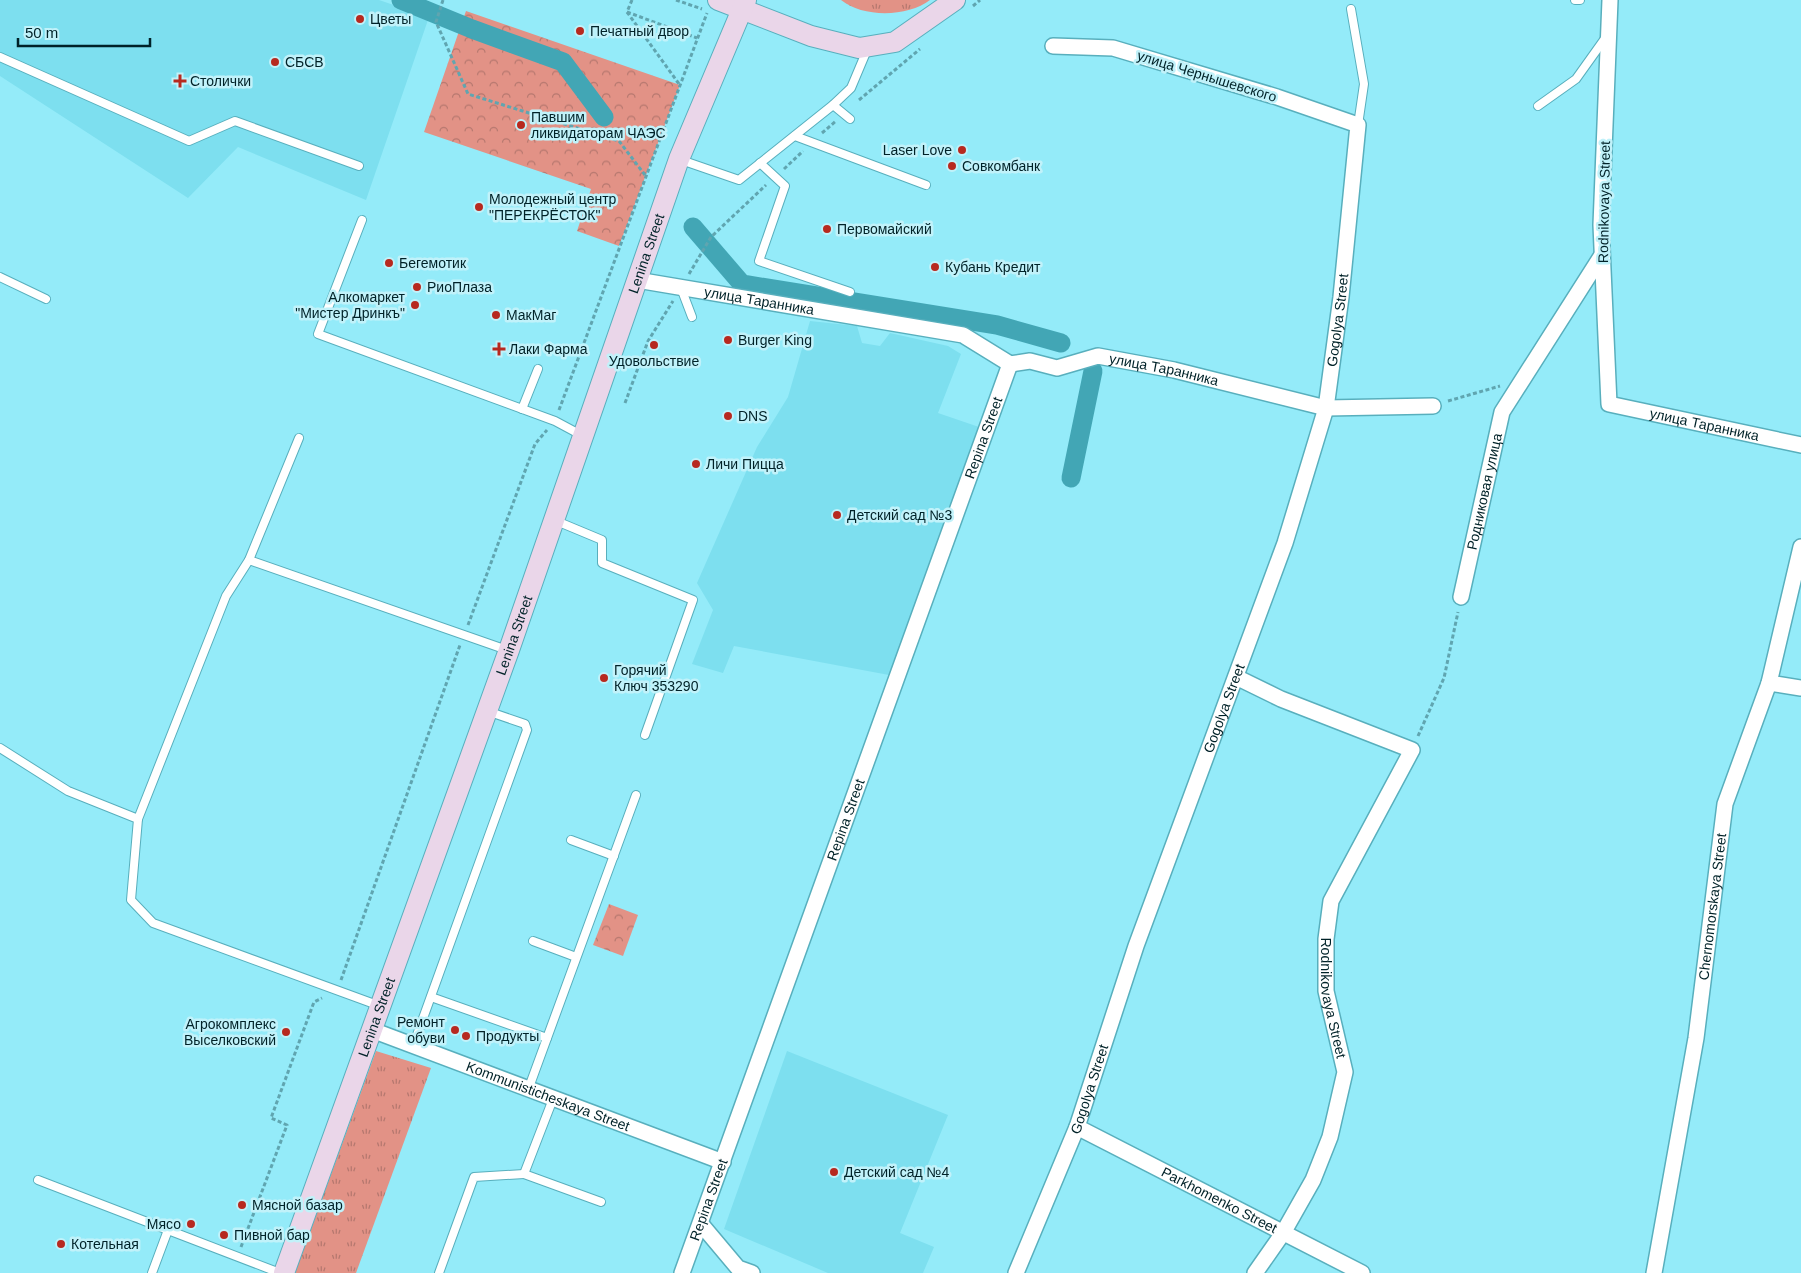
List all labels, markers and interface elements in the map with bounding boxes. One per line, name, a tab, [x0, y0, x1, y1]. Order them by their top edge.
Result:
place label: Цветы	[370, 11, 411, 27]
marker: Цветы	[354, 13, 366, 25]
scale bar	[18, 15, 150, 47]
place label: Печатный двор	[590, 23, 689, 39]
text: 50 m	[25, 24, 58, 41]
marker: Печатный двор	[574, 25, 586, 37]
street label: улица Чернышевского	[1135, 47, 1279, 105]
place label: СБСВ	[285, 54, 324, 70]
marker: СБСВ	[269, 56, 281, 68]
place label: Столички	[190, 73, 251, 89]
marker: Столички	[174, 75, 186, 87]
place label: Павшим ликвидаторам ЧАЭС	[531, 109, 666, 141]
marker: Павшим ликвидаторам ЧАЭС	[515, 119, 527, 131]
street label: Rodnikovaya Street	[1595, 141, 1613, 263]
place label: Laser Love	[883, 142, 952, 158]
marker: Laser Love	[956, 144, 968, 156]
place label: Совкомбанк	[962, 158, 1041, 174]
marker: Совкомбанк	[946, 160, 958, 172]
place label: Молодежный центр "ПЕРЕКРЁСТОК"	[489, 191, 617, 223]
marker: Молодежный центр "ПЕРЕКРЁСТОК"	[473, 201, 485, 213]
street label: Lenina Street	[625, 211, 668, 295]
place label: Первомайский	[837, 221, 932, 237]
marker: Первомайский	[821, 223, 833, 235]
place label: Бегемотик	[399, 255, 467, 271]
marker: Бегемотик	[383, 257, 395, 269]
place label: Кубань Кредит	[945, 259, 1041, 275]
marker: Кубань Кредит	[929, 261, 941, 273]
street label: Gogolya Street	[1324, 273, 1351, 368]
place label: РиоПлаза	[427, 279, 492, 295]
marker: РиоПлаза	[411, 281, 423, 293]
street label: улица Таранника	[703, 283, 816, 318]
place label: Алкомаркет "Мистер Дринкъ"	[295, 289, 406, 321]
marker: Алкомаркет "Мистер Дринкъ"	[409, 299, 421, 311]
place label: МакМаг	[506, 307, 556, 323]
marker: МакМаг	[490, 309, 502, 321]
place label: Burger King	[738, 332, 812, 348]
marker: Burger King	[722, 334, 734, 346]
marker: Удовольствие	[648, 339, 660, 351]
place label: Лаки Фарма	[509, 341, 588, 357]
marker: Лаки Фарма	[493, 343, 505, 355]
street label: улица Таранника	[1108, 350, 1220, 389]
place label: Удовольствие	[609, 353, 699, 369]
street label: Repina Street	[961, 395, 1006, 481]
street label: улица Таранника	[1648, 405, 1761, 444]
place label: DNS	[738, 408, 768, 424]
marker: DNS	[722, 410, 734, 422]
street label: Родниковая улица	[1464, 431, 1505, 551]
place label: Личи Пицца	[706, 456, 784, 472]
marker: Личи Пицца	[690, 458, 702, 470]
place label: Детский сад №3	[847, 507, 953, 523]
marker: Детский сад №3	[831, 509, 843, 521]
street label: Lenina Street	[493, 593, 535, 677]
place label: Горячий Ключ 353290	[614, 662, 699, 694]
street label: Gogolya Street	[1200, 662, 1248, 755]
marker: Горячий Ключ 353290	[598, 672, 610, 684]
street label: Repina Street	[824, 776, 868, 863]
street label: Chernomorskaya Street	[1695, 832, 1729, 981]
street label: Rodnikovaya Street	[1318, 937, 1350, 1060]
street label: Lenina Street	[355, 975, 398, 1059]
place label: Ремонт обуви	[397, 1014, 446, 1046]
place label: Агрокомплекс Выселковский	[184, 1016, 276, 1048]
marker: Ремонт обуви	[449, 1024, 461, 1036]
marker: Агрокомплекс Выселковский	[280, 1026, 292, 1038]
place label: Продукты	[476, 1028, 539, 1044]
marker: Продукты	[460, 1030, 472, 1042]
street label: Gogolya Street	[1067, 1042, 1111, 1137]
street label: Kommunisticheskaya Street	[464, 1058, 632, 1134]
street label: Repina Street	[686, 1156, 731, 1243]
place label: Детский сад №4	[844, 1164, 950, 1180]
street label: Parkhomenko Street	[1159, 1164, 1280, 1236]
marker: Детский сад №4	[828, 1166, 840, 1178]
place label: Мясной базар	[252, 1197, 343, 1213]
marker: Мясной базар	[236, 1199, 248, 1211]
place label: Мясо	[147, 1216, 181, 1232]
marker: Мясо	[185, 1218, 197, 1230]
place label: Пивной бар	[234, 1227, 310, 1243]
marker: Пивной бар	[218, 1229, 230, 1241]
place label: Котельная	[71, 1236, 139, 1252]
marker: Котельная	[55, 1238, 67, 1250]

